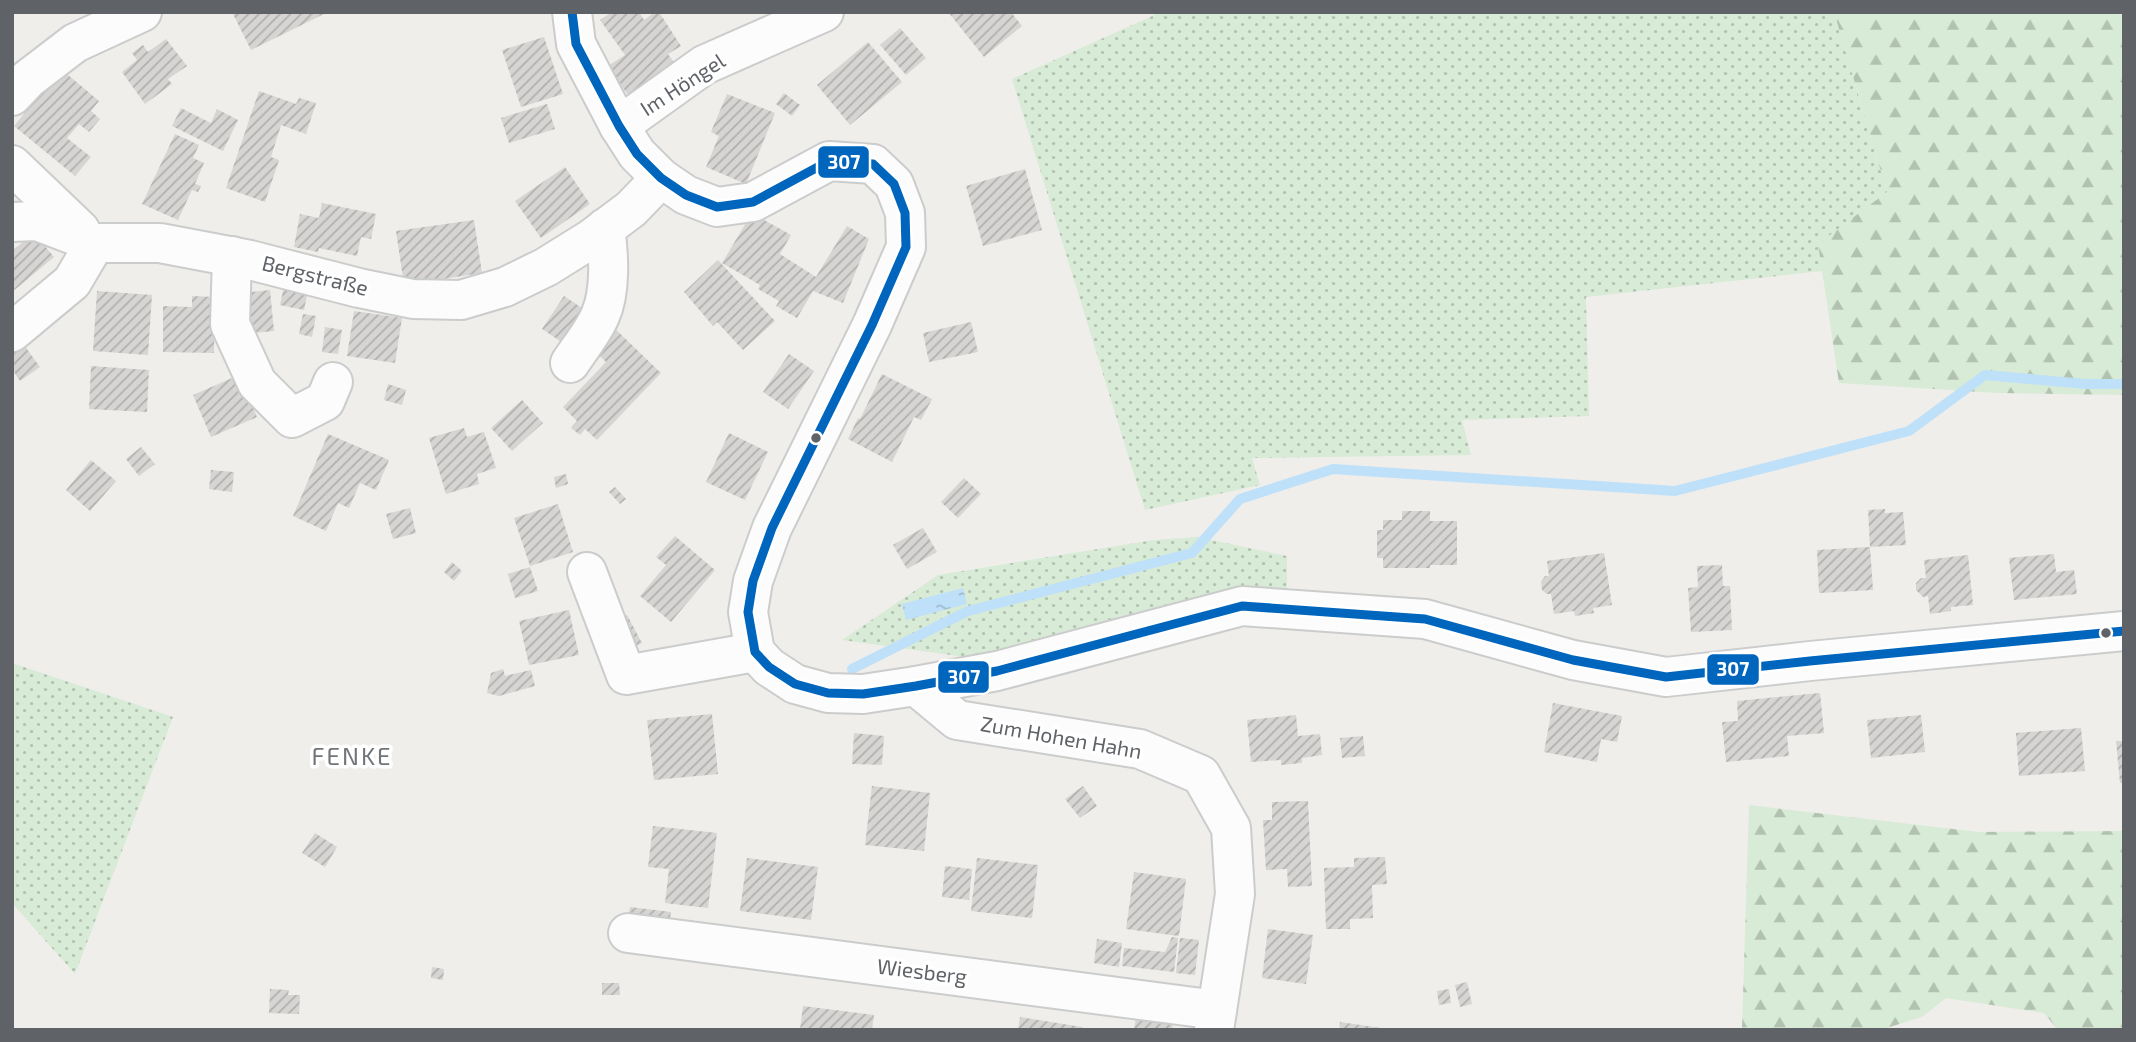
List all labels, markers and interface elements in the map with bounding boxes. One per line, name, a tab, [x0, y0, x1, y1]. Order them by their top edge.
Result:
street label: Im Höngel	[635, 47, 730, 120]
line badge: 307	[817, 145, 870, 179]
text: 307	[828, 150, 860, 173]
street label: Bergstraße	[260, 249, 371, 300]
unlabelled marker	[809, 431, 823, 445]
unlabelled marker	[2099, 626, 2113, 640]
line badge: 307	[1706, 653, 1760, 686]
text: 307	[1717, 657, 1749, 680]
line badge: 307	[937, 660, 990, 694]
text: 307	[948, 665, 980, 688]
street label: Zum Hohen Hahn	[979, 710, 1144, 763]
district label: FENKE	[312, 741, 392, 770]
street label: Wiesberg	[876, 953, 969, 988]

